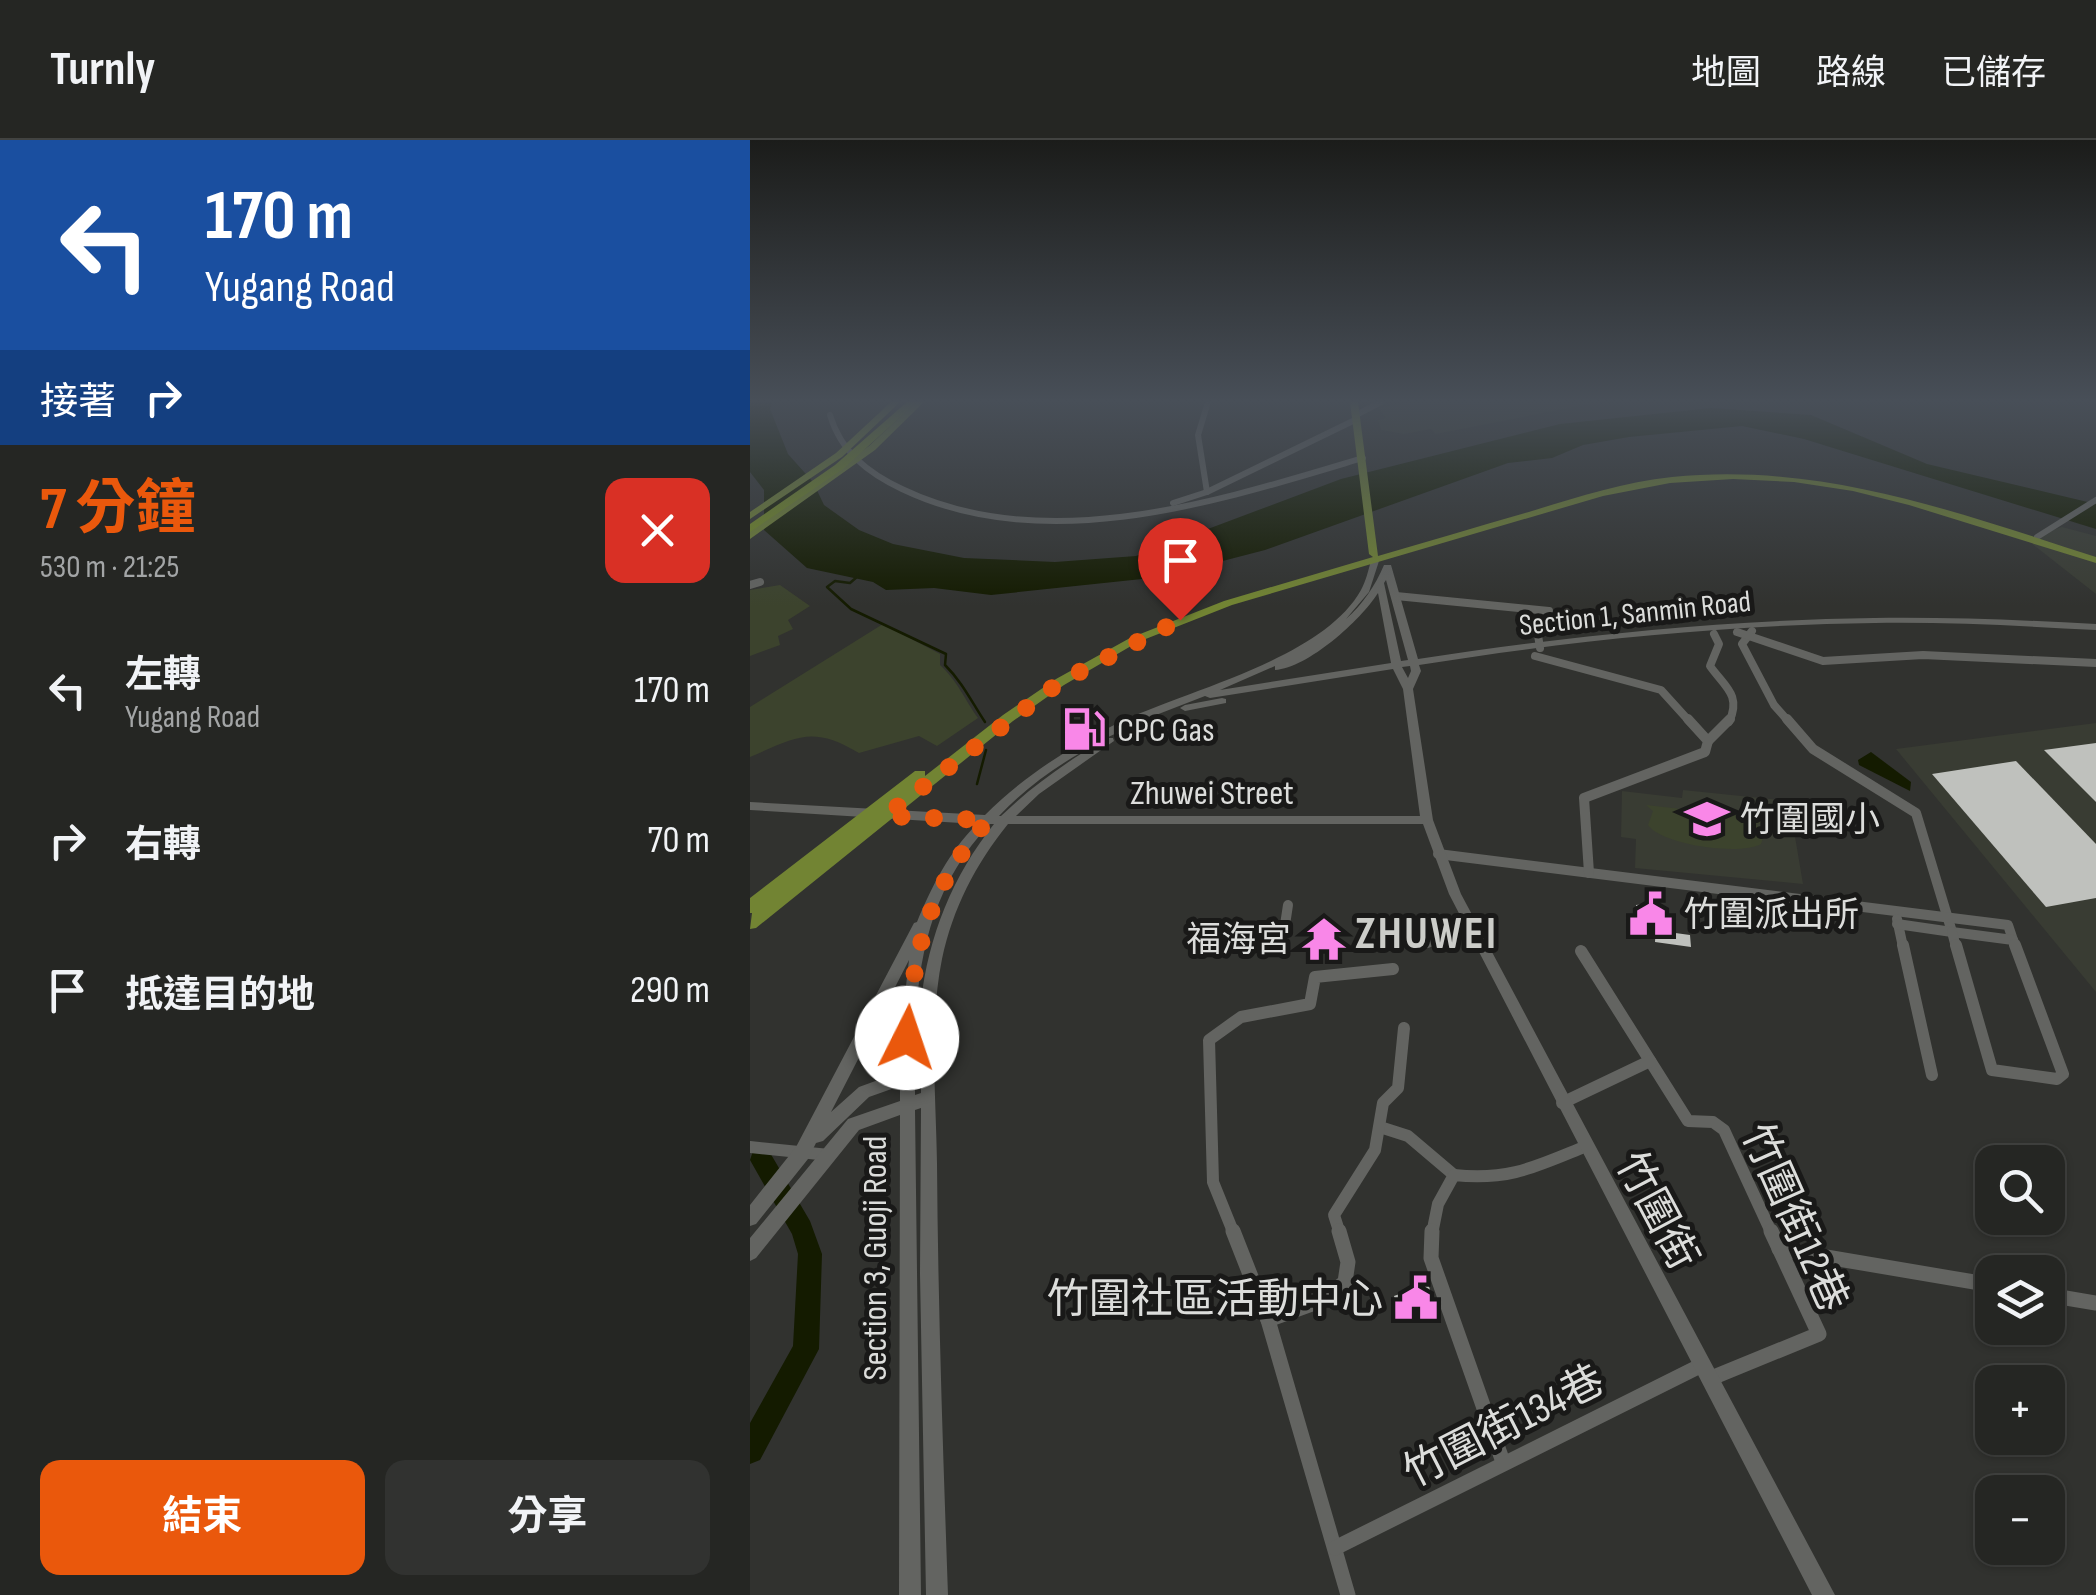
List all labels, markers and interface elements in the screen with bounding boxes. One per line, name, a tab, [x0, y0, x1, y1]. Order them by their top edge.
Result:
text: Turnly	[50, 41, 155, 98]
text: 地圖	[1691, 52, 1761, 95]
text: 路線	[1816, 52, 1886, 95]
text: 已儲存	[1941, 52, 2046, 95]
text: 170 m	[205, 175, 353, 259]
icon: left	[40, 180, 170, 310]
text: Yugang Road	[205, 260, 395, 315]
icon: right	[136, 370, 191, 425]
text: 接著	[40, 380, 116, 425]
text: 7 分鐘	[40, 474, 196, 546]
button: close	[605, 478, 710, 583]
pin	[1138, 518, 1223, 621]
icon: arrive	[1153, 533, 1208, 588]
text: 530 m · 21:25	[40, 548, 179, 587]
street label: Section 1, Sanmin Road	[1517, 584, 1753, 644]
text: 左轉	[125, 653, 201, 698]
icon: left	[40, 663, 95, 718]
text: 170 m	[634, 668, 710, 713]
text: Yugang Road	[125, 698, 260, 737]
fuel station icon: CPC Gas	[1060, 705, 1108, 753]
place label: CPC Gas	[1117, 709, 1215, 752]
street label: Zhuwei Street	[1130, 772, 1294, 815]
school or university icon: 竹圍國小	[1683, 795, 1731, 843]
place label: 竹圍國小	[1740, 799, 1880, 842]
icon: right	[40, 813, 95, 868]
text: 70 m	[648, 818, 710, 863]
text: 右轉	[125, 823, 201, 868]
public building icon: 竹圍派出所	[1627, 890, 1675, 938]
place label: 竹圍派出所	[1684, 894, 1859, 937]
district label: ZHUWEI	[1355, 907, 1499, 962]
temple icon: 福海宮	[1300, 915, 1348, 963]
place label: 福海宮	[1186, 919, 1291, 962]
icon: arrive	[40, 963, 95, 1018]
text: 290 m	[630, 968, 710, 1013]
text: 抵達目的地	[125, 973, 315, 1018]
position arrow	[855, 986, 959, 1090]
street label: 竹圍街12巷	[1730, 1116, 1858, 1320]
street label: Section 3, Guoji Road	[854, 1136, 897, 1380]
street label: 竹圍街	[1604, 1144, 1708, 1279]
map controls	[1975, 1145, 2065, 1565]
button: search	[1975, 1145, 2065, 1235]
button: layers	[1975, 1255, 2065, 1345]
public building icon: 竹圍社區活動中心	[1392, 1274, 1440, 1322]
place label: 竹圍社區活動中心	[1047, 1275, 1383, 1326]
street label: 竹圍街134巷	[1395, 1355, 1613, 1499]
button: +	[1975, 1365, 2065, 1455]
button: 結束	[40, 1460, 365, 1575]
button: 分享	[385, 1460, 710, 1575]
button: −	[1975, 1475, 2065, 1565]

